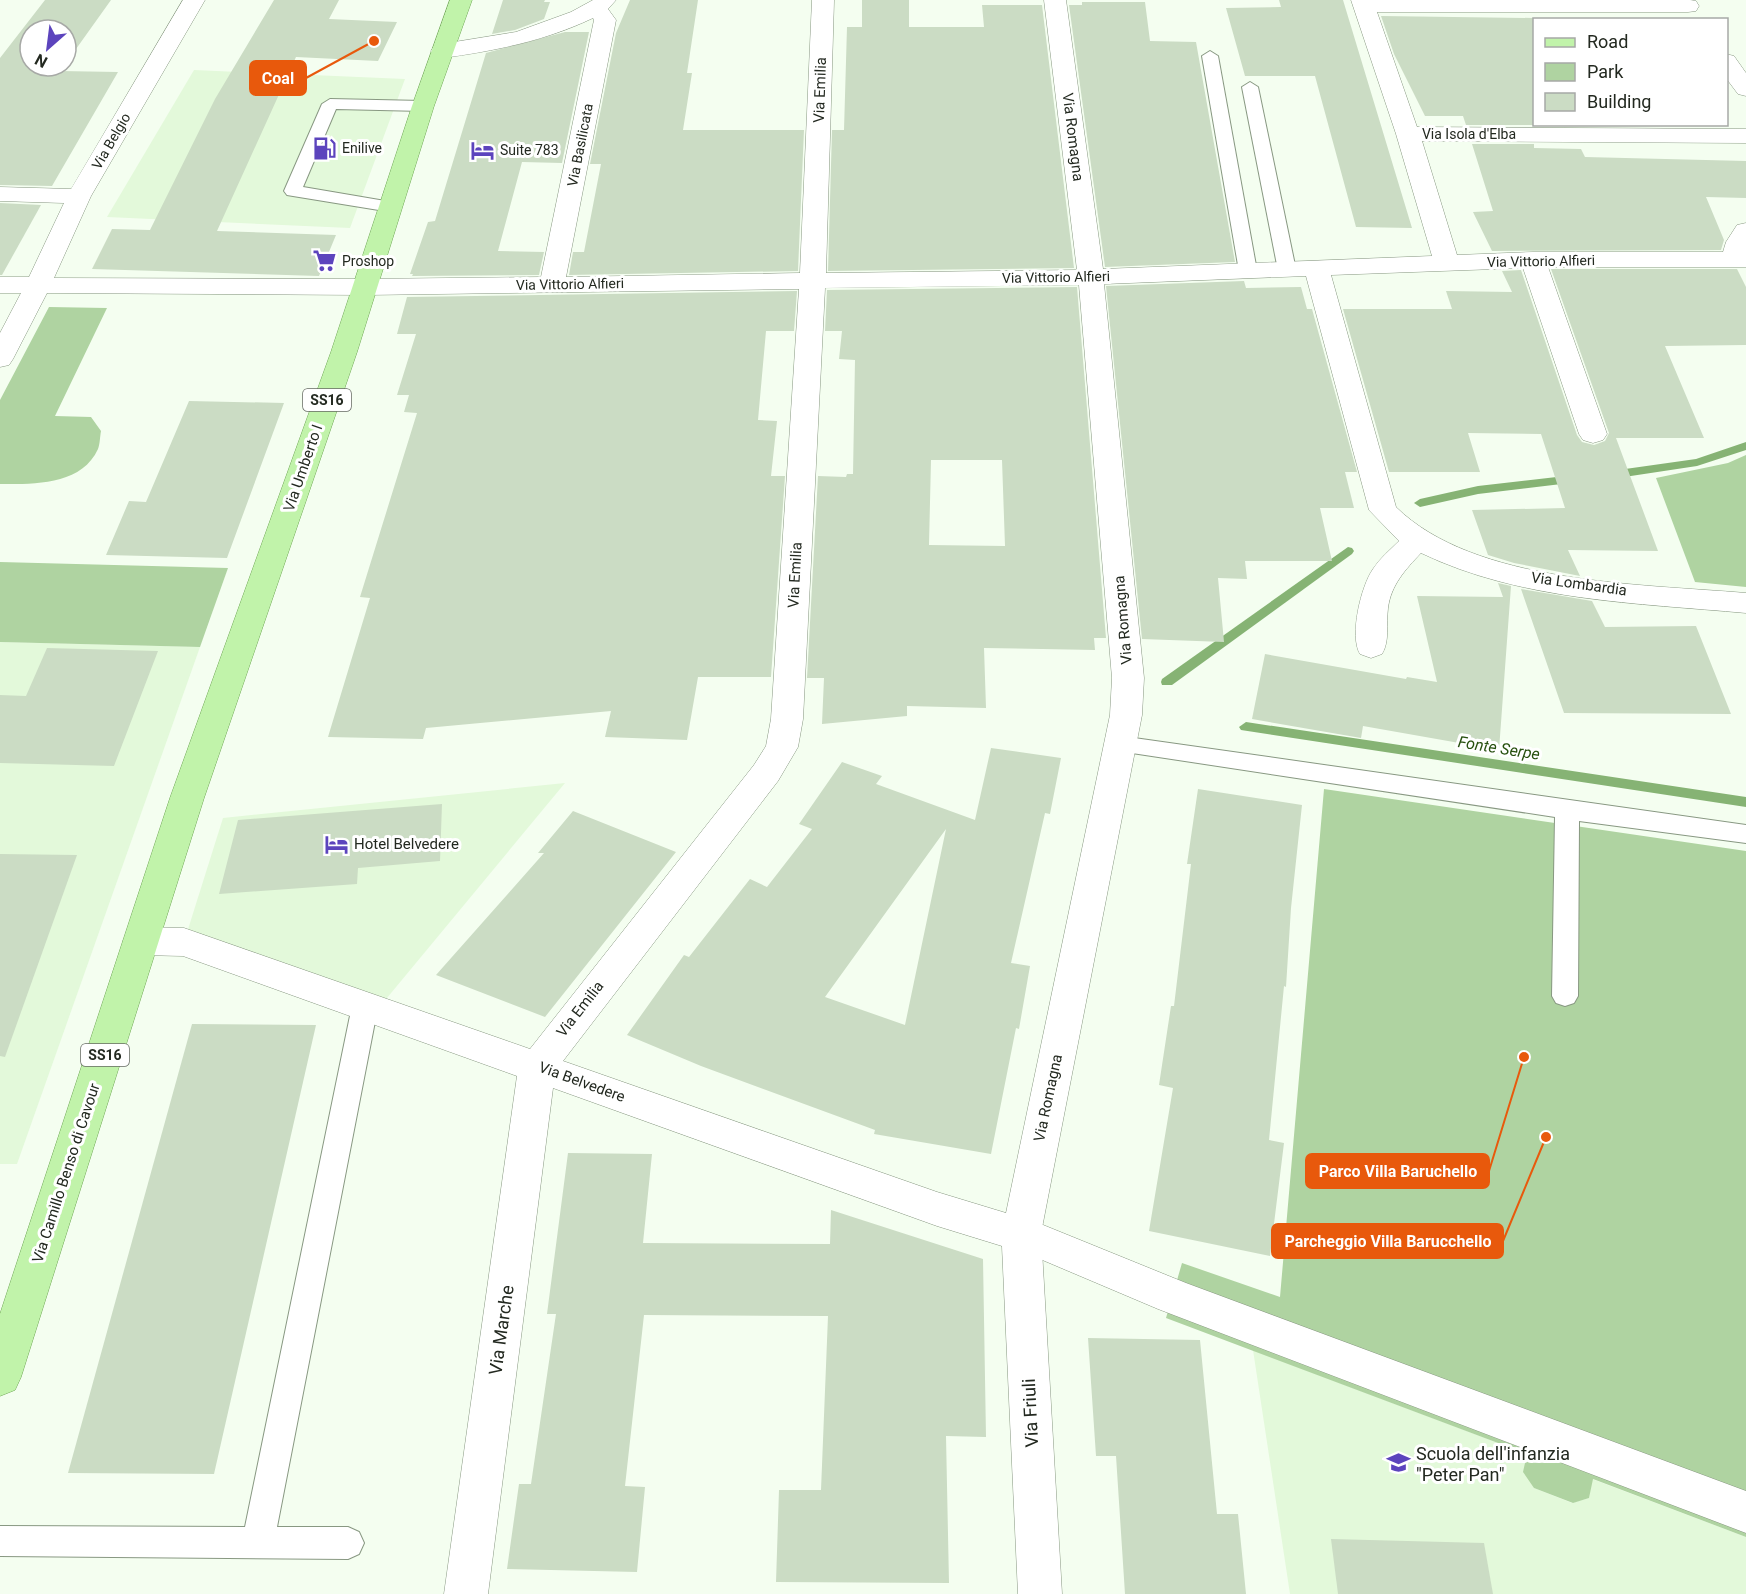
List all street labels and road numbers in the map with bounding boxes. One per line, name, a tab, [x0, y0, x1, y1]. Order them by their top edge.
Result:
street label: Via Emilia	[810, 57, 830, 123]
street label: Via Romagna	[1059, 92, 1087, 182]
street label: Via Basilicata	[564, 102, 596, 188]
street label: Via Belgio	[89, 110, 133, 172]
street label: Via Isola d'Elba	[1422, 126, 1516, 142]
street label: Via Vittorio Alfieri	[1487, 252, 1595, 270]
street label: Via Vittorio Alfieri	[1002, 268, 1110, 286]
street label: Via Vittorio Alfieri	[516, 275, 624, 293]
road number: SS16	[303, 389, 351, 411]
street label: Via Umberto I	[280, 422, 326, 514]
street label: Via Emilia	[784, 542, 806, 608]
street label: Via Lombardia	[1530, 568, 1628, 600]
street label: Via Romagna	[1110, 575, 1136, 665]
street label: Via Emilia	[553, 978, 607, 1040]
road number: SS16	[81, 1044, 129, 1066]
street label: Via Romagna	[1030, 1053, 1066, 1143]
street label: Via Belvedere	[536, 1058, 628, 1106]
street label: Via Camillo Benso di Cavour	[28, 1081, 104, 1265]
street label: Via Marche	[484, 1284, 518, 1376]
street label: Via Friuli	[1018, 1378, 1042, 1448]

